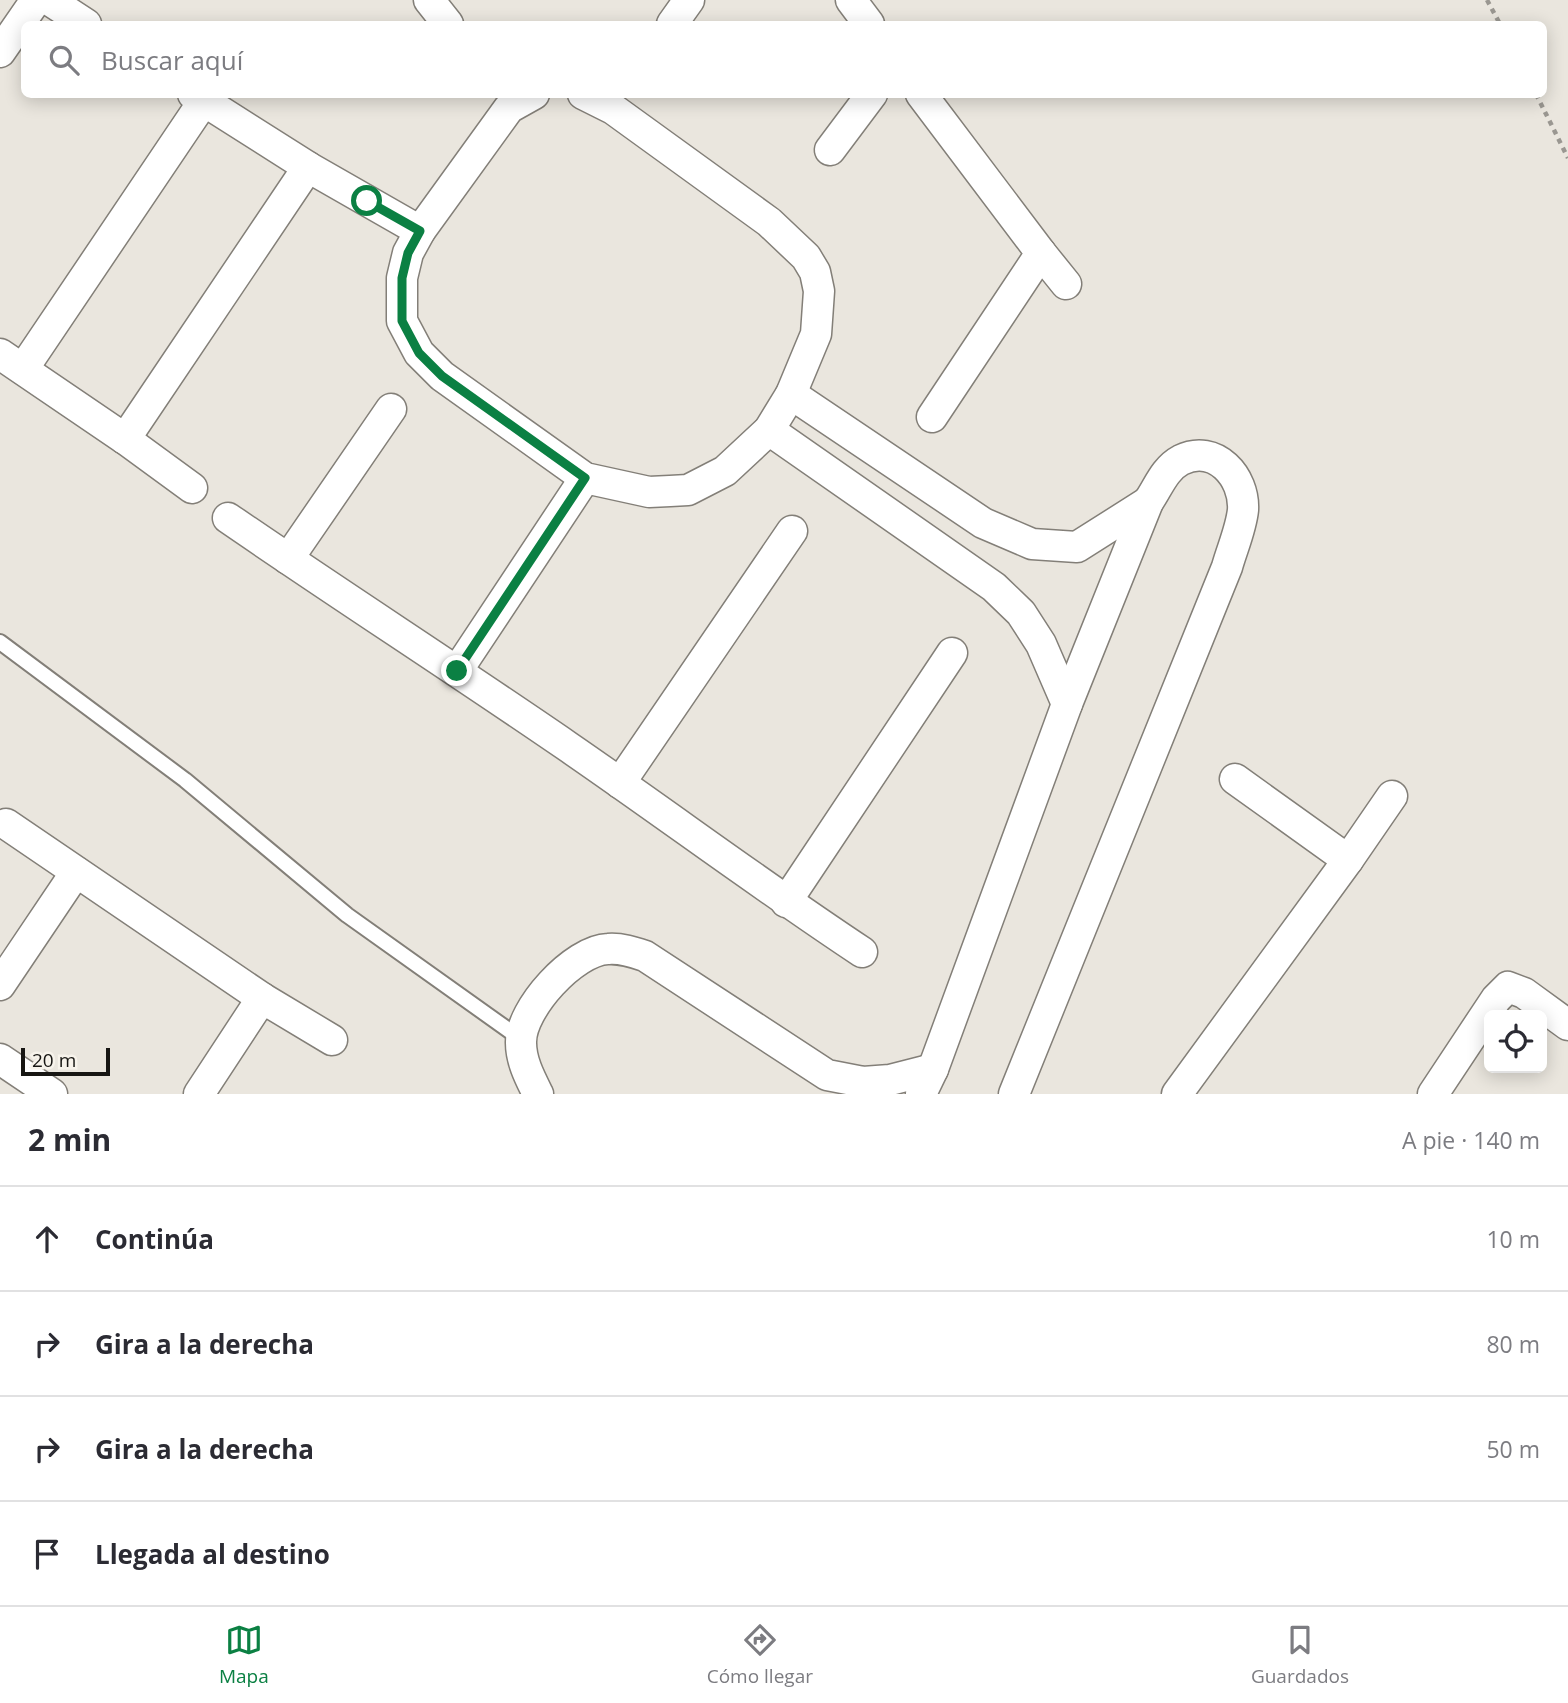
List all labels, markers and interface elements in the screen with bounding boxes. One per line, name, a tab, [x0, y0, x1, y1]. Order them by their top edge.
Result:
search box	[21, 21, 1547, 98]
icon: search	[45, 41, 83, 79]
text: Buscar aquí	[101, 42, 243, 78]
route start	[351, 185, 382, 216]
route end	[441, 655, 472, 686]
map controls	[1484, 1010, 1547, 1073]
button: locate	[1484, 1010, 1547, 1073]
scale bar	[21, 1045, 110, 1077]
text: 20 m	[32, 1047, 76, 1073]
text: 2 min	[28, 1119, 111, 1160]
text: A pie · 140 m	[1402, 1124, 1540, 1156]
icon: ahead	[28, 1220, 66, 1258]
text: Continúa	[95, 1221, 214, 1257]
text: 10 m	[1486, 1223, 1540, 1255]
icon: right	[28, 1325, 66, 1363]
text: Gira a la derecha	[95, 1326, 314, 1362]
text: 80 m	[1486, 1328, 1540, 1360]
icon: right	[28, 1430, 66, 1468]
text: Gira a la derecha	[95, 1431, 314, 1467]
text: 50 m	[1486, 1433, 1540, 1465]
icon: arrive	[28, 1535, 66, 1573]
text: Llegada al destino	[95, 1536, 330, 1572]
tab: Mapa	[219, 1621, 269, 1689]
tab: Cómo llegar	[707, 1621, 813, 1689]
tab: Guardados	[1251, 1621, 1349, 1689]

